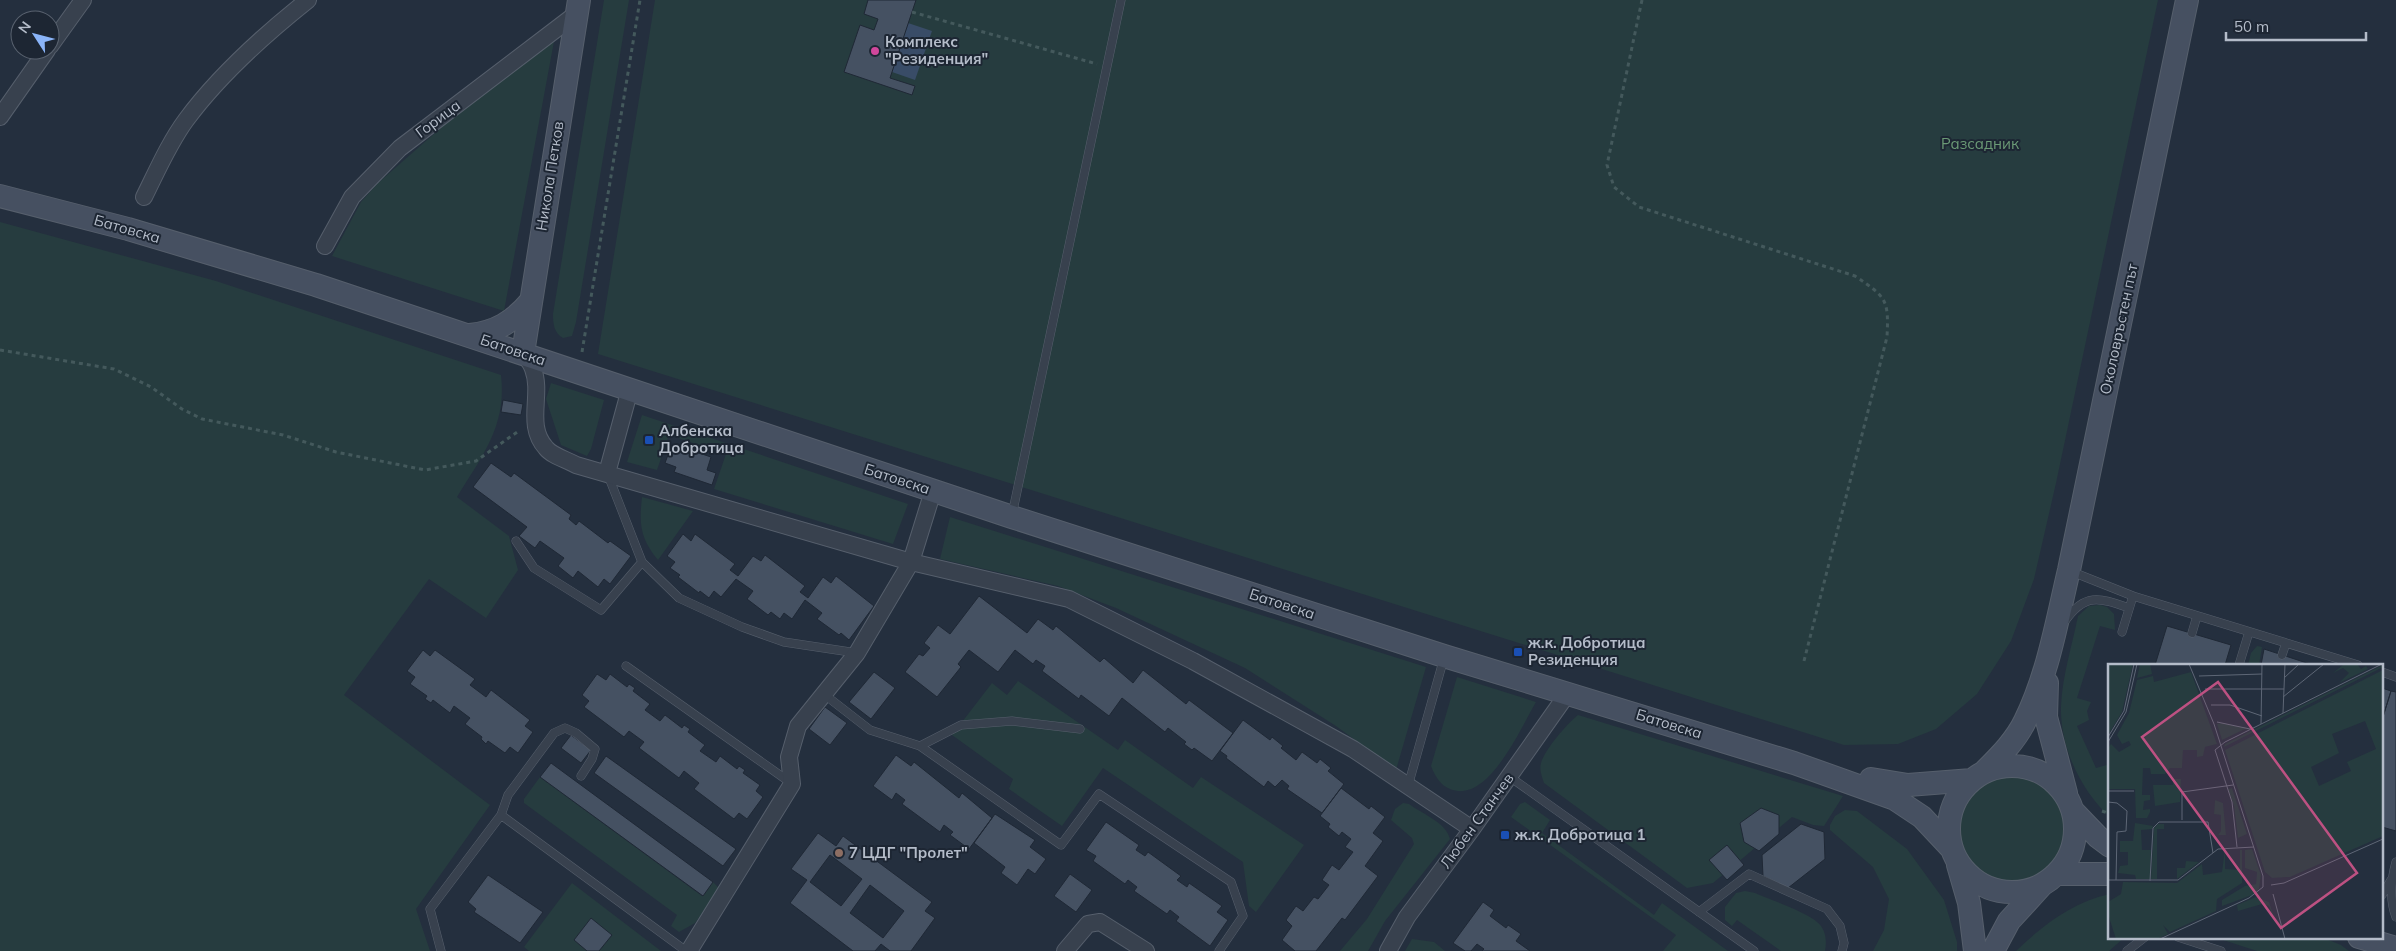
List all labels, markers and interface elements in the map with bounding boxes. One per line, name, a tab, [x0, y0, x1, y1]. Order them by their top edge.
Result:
north arrow	[10, 10, 60, 60]
scale bar	[2226, 10, 2366, 42]
text: 50 m	[2234, 17, 2269, 36]
text: N	[14, 18, 35, 37]
place label: Комплекс "Резиденция"	[885, 32, 988, 68]
marker: Комплекс "Резиденция"	[869, 45, 881, 57]
street label: Горица	[411, 95, 464, 142]
street label: Никола Петков	[531, 120, 568, 232]
park label: Разсадник	[1941, 134, 2020, 153]
street label: Батовска	[92, 210, 162, 247]
street label: Околовръстен път	[2095, 262, 2142, 396]
street label: Батовска	[478, 329, 548, 370]
place label: Албенска Добротица	[659, 421, 744, 457]
marker: Албенска Добротица	[643, 434, 655, 446]
street label: Батовска	[862, 459, 932, 498]
street label: Батовска	[1247, 584, 1317, 623]
place label: ж.к. Добротица Резиденция	[1527, 633, 1645, 669]
marker: ж.к. Добротица Резиденция	[1512, 646, 1524, 658]
inset map	[2108, 664, 2384, 938]
street label: Батовска	[1634, 704, 1704, 743]
street label: Любен Станчев	[1436, 769, 1518, 872]
place label: ж.к. Добротица 1	[1514, 825, 1646, 844]
marker: ж.к. Добротица 1	[1499, 829, 1511, 841]
place label: 7 ЦДГ "Пролет"	[849, 843, 968, 862]
marker: 7 ЦДГ "Пролет"	[833, 847, 845, 859]

